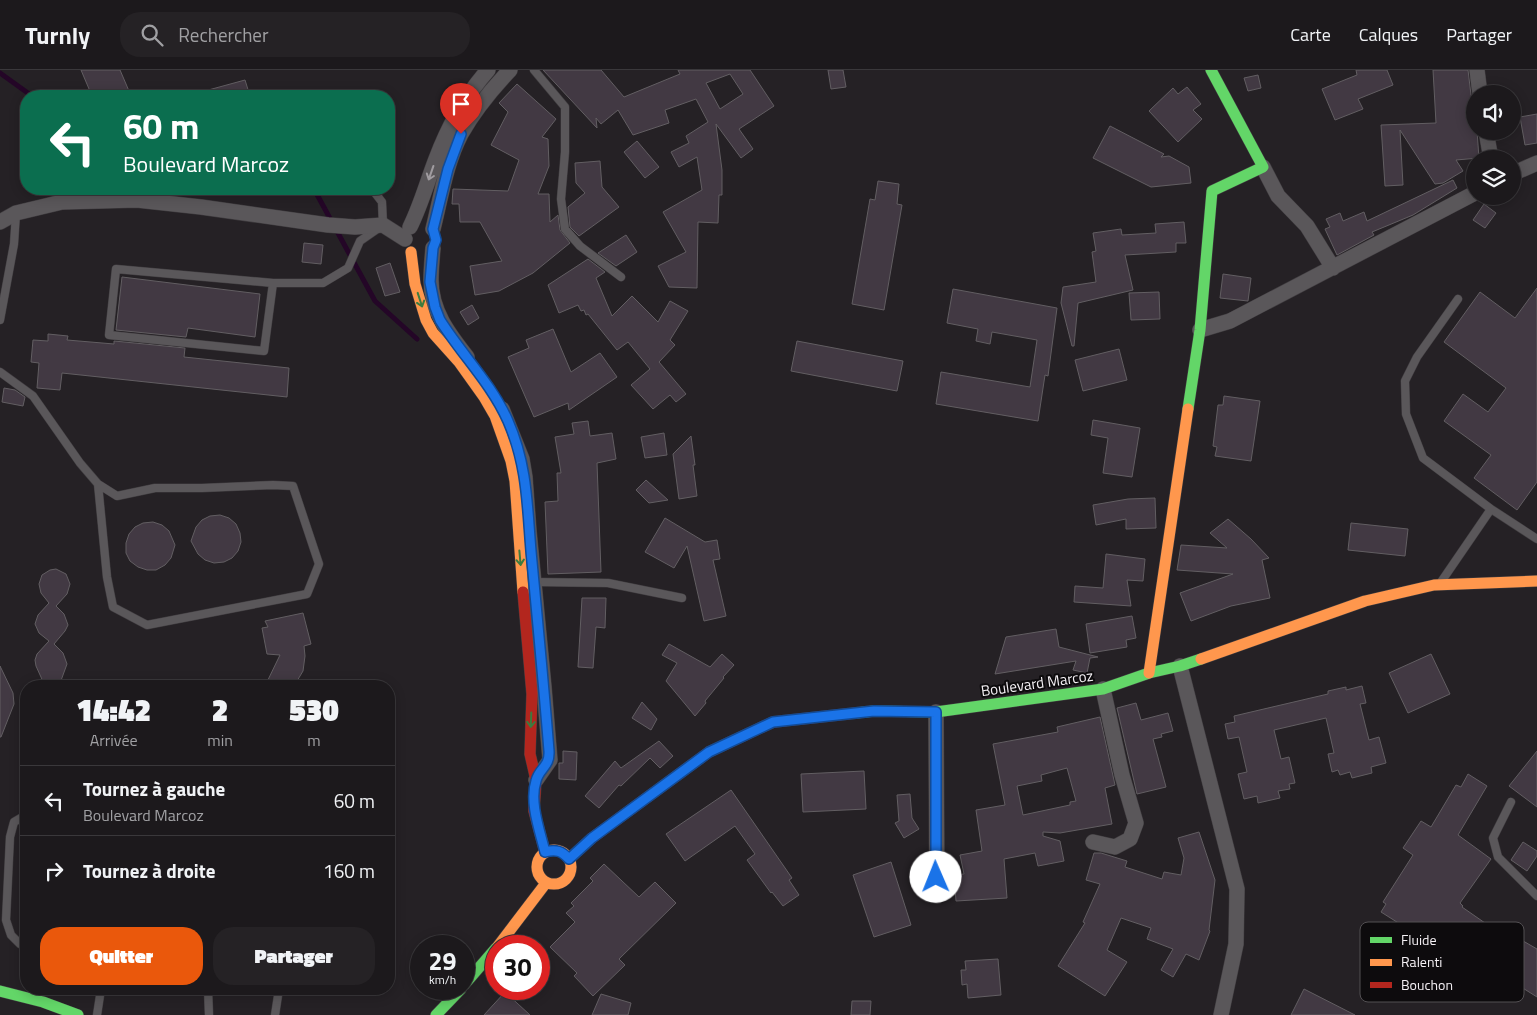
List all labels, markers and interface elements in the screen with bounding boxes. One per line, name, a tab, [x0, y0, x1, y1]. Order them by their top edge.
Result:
search box	[120, 12, 470, 57]
text: Turnly	[25, 17, 90, 53]
text: Rechercher	[178, 20, 269, 49]
icon: search	[138, 21, 166, 49]
text: Carte	[1290, 21, 1331, 48]
text: Calques	[1359, 21, 1418, 48]
text: Partager	[1446, 21, 1512, 48]
pin	[440, 83, 482, 134]
map controls	[1466, 85, 1521, 205]
button: sound	[1466, 85, 1521, 140]
icon: arrive	[447, 90, 475, 118]
text: 60 m	[123, 99, 199, 153]
icon: left	[40, 110, 105, 175]
text: Boulevard Marcoz	[123, 147, 289, 181]
button: layers	[1466, 150, 1521, 205]
one-way arrow	[426, 165, 435, 181]
one-way arrow	[415, 291, 425, 307]
one-way arrow	[515, 549, 524, 565]
street label: Boulevard Marcoz	[979, 664, 1095, 702]
text: 14:42	[76, 687, 151, 733]
text: 2	[212, 687, 228, 733]
text: 530	[289, 687, 339, 733]
one-way arrow	[526, 711, 536, 727]
text: Arrivée	[90, 728, 138, 752]
text: min	[207, 728, 233, 752]
text: m	[307, 728, 321, 752]
text: Tournez à gauche	[83, 774, 225, 803]
text: 60 m	[334, 786, 375, 815]
icon: left	[40, 787, 68, 815]
text: Boulevard Marcoz	[83, 803, 204, 827]
position arrow	[909, 850, 961, 902]
text: Tournez à droite	[83, 856, 215, 885]
text: 160 m	[323, 856, 375, 885]
icon: right	[40, 857, 68, 885]
legend	[1360, 922, 1524, 1002]
button: Quitter	[40, 927, 203, 985]
button: Partager	[213, 927, 375, 985]
text: Fluide	[1401, 929, 1437, 950]
speed limit sign: 30	[485, 935, 550, 1000]
text: 29	[428, 942, 457, 980]
text: Ralenti	[1401, 951, 1442, 972]
text: km/h	[429, 970, 456, 989]
text: Bouchon	[1401, 974, 1453, 995]

